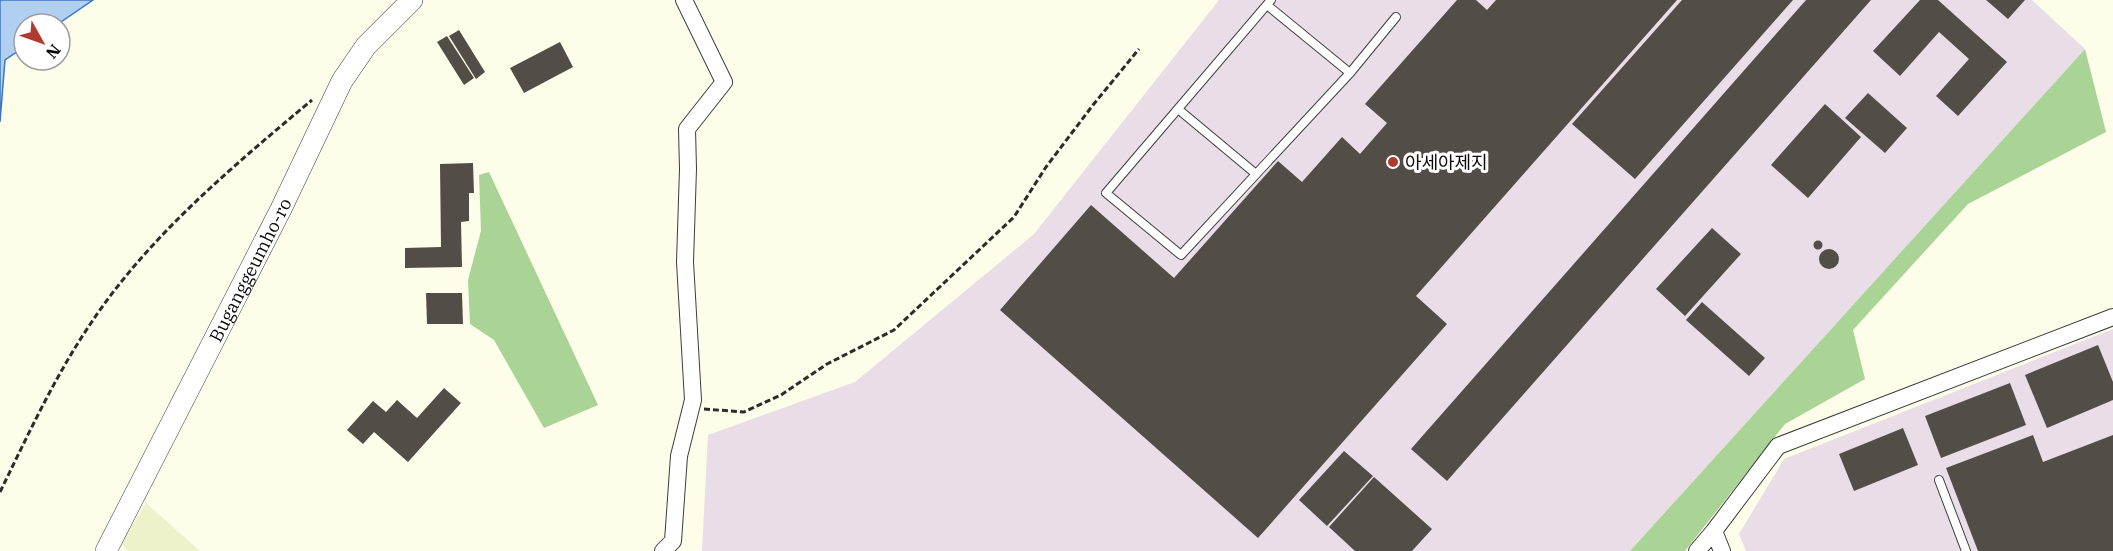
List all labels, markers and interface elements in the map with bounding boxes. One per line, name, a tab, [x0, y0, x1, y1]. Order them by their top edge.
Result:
north arrow	[12, 12, 72, 72]
text: N	[42, 40, 65, 63]
place label: 아세아제지	[1405, 151, 1488, 174]
marker: 아세아제지	[1386, 155, 1400, 169]
street label: Buganggeumho-ro	[204, 194, 296, 346]

